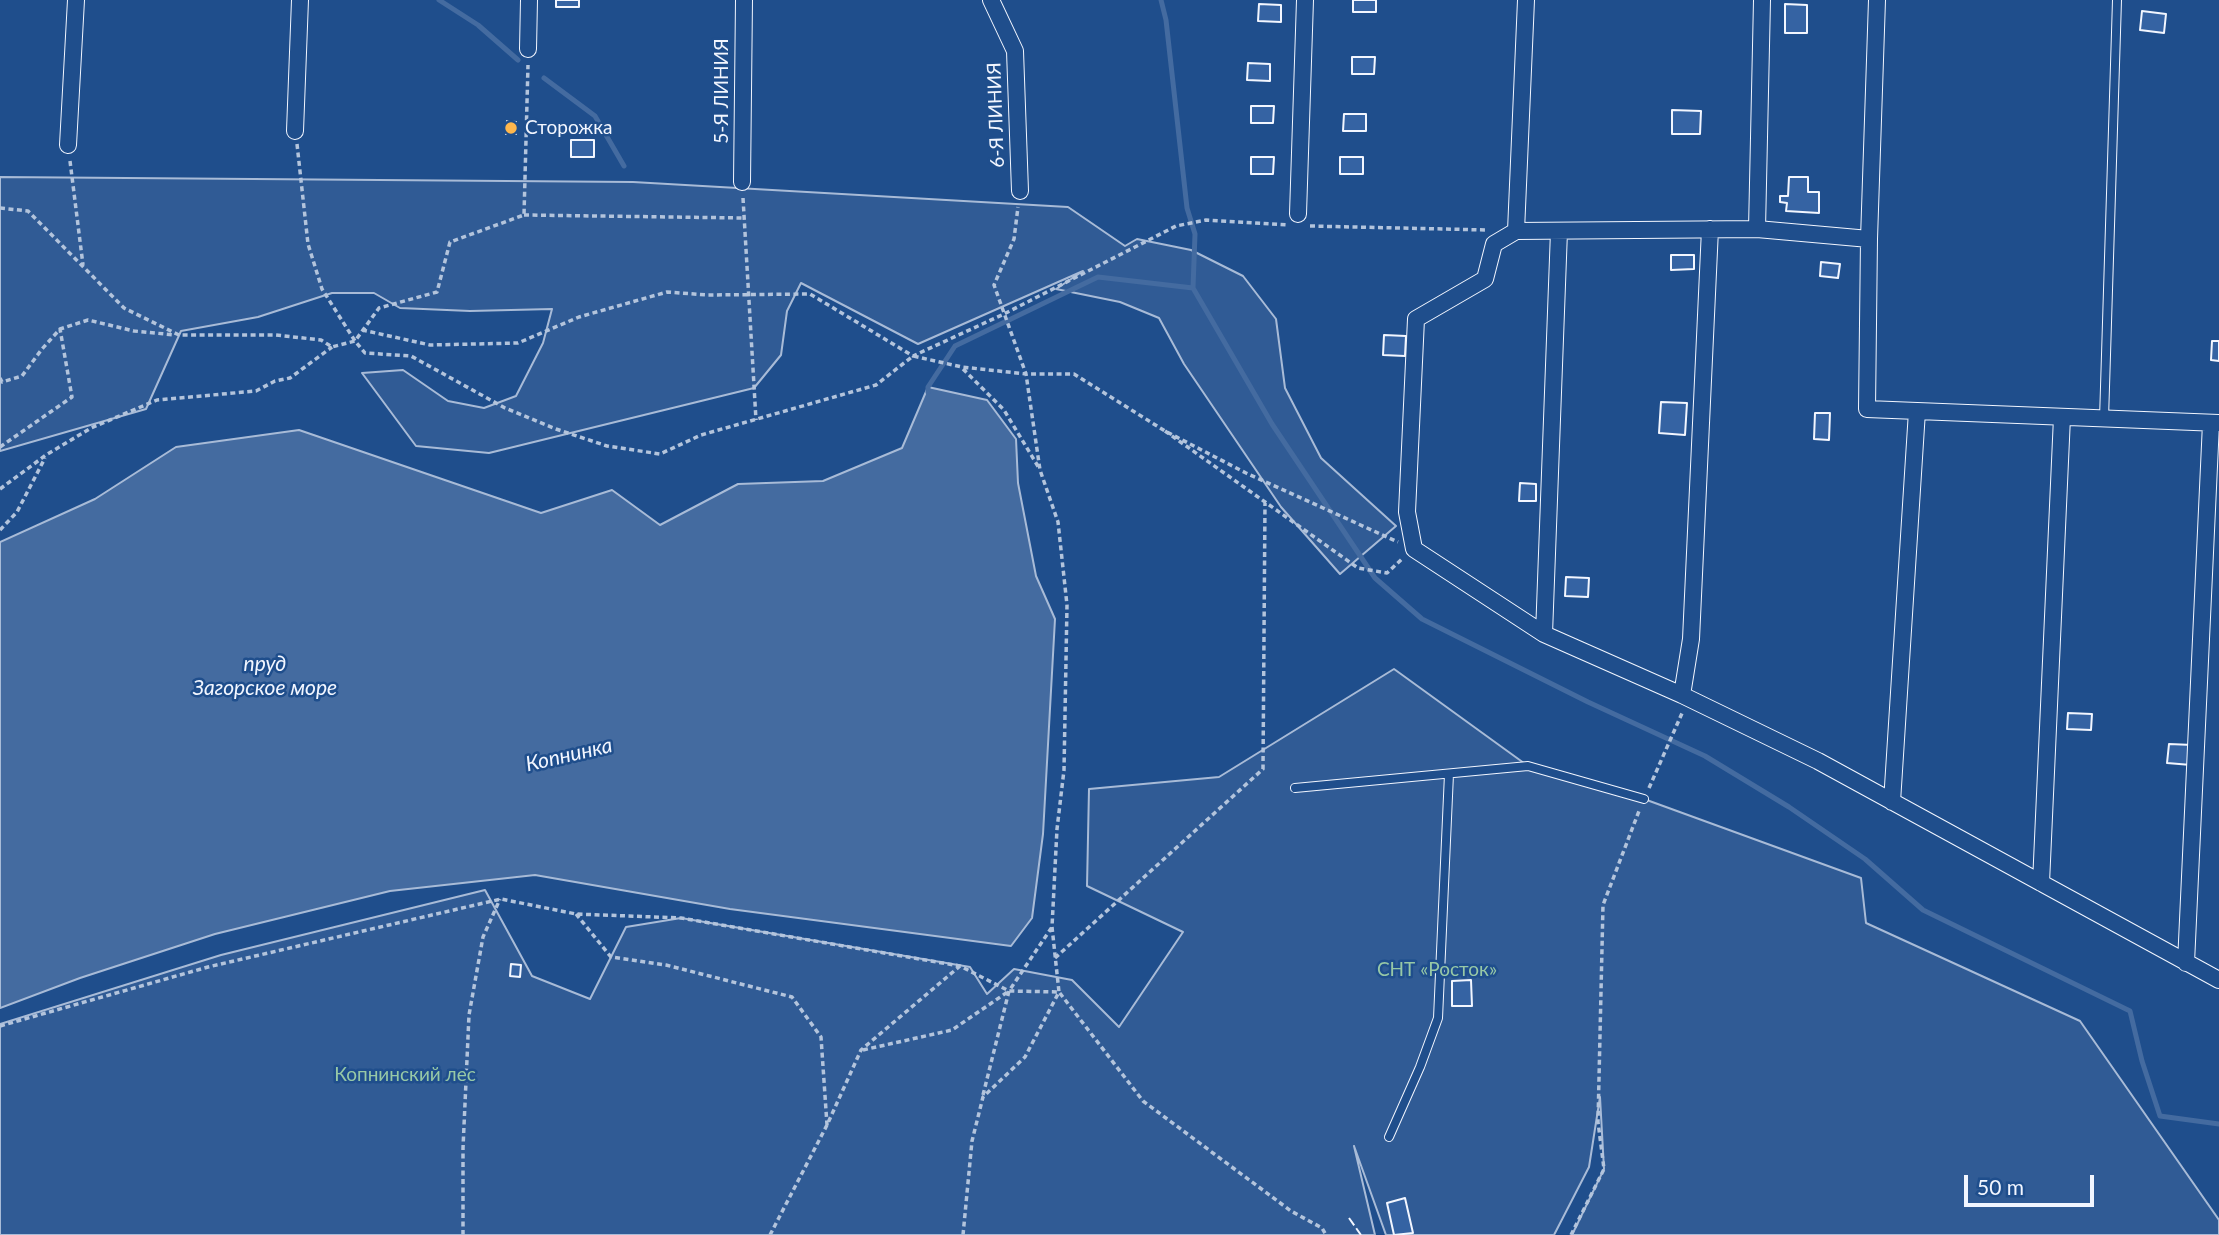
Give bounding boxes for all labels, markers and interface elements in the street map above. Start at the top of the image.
street label: 5-Я ЛИНИЯ [711,38,733,144]
street label: 6-Я ЛИНИЯ [983,62,1009,168]
place label: Сторожка [525,117,613,139]
marker: Сторожка [503,120,519,136]
water label: пруд Загорское море [193,651,337,701]
water label: Копнинка [523,733,615,777]
park label: СНТ «Росток» [1377,959,1497,981]
park label: Копнинский лес [334,1064,476,1086]
scale bar [1967,1162,2096,1206]
text: 50 m [1977,1174,2024,1199]

